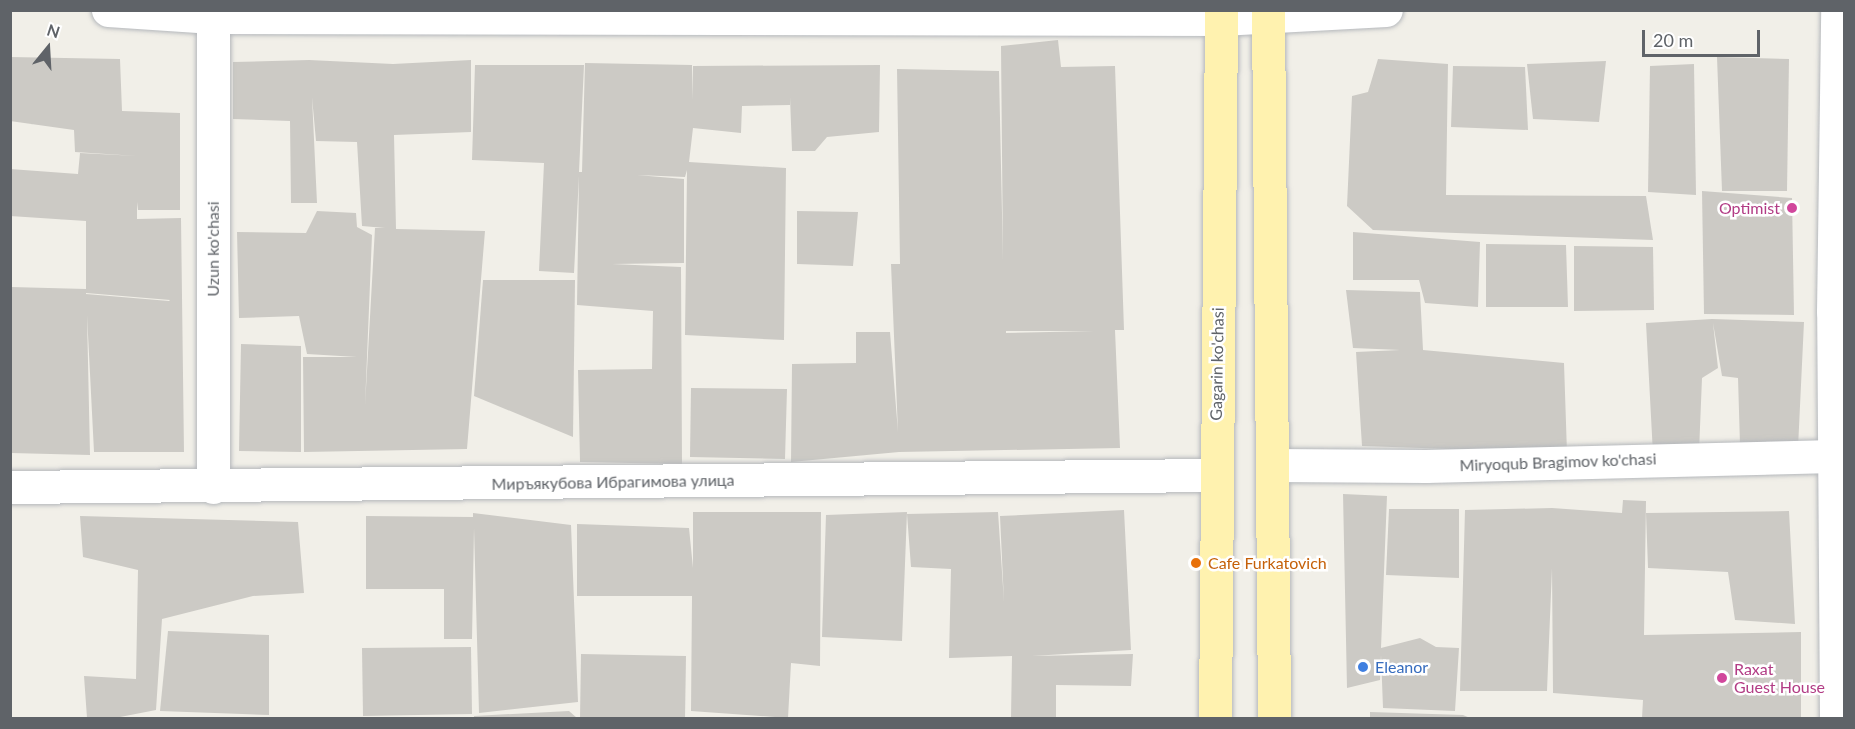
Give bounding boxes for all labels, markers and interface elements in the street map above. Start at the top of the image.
north arrow [18,18,78,78]
scale bar [1645,18,1764,56]
text: N [45,19,63,41]
text: 20 m [1653,29,1693,51]
place label: Optimist [1719,198,1780,218]
street label: Uzun ko'chasi [203,201,223,297]
marker: Optimist [1785,201,1799,215]
street label: Gagarin ko'chasi [1206,307,1228,421]
street label: Miryoqub Bragimov ko'chasi [1459,449,1657,475]
street label: Миръякубова Ибрагимова улица [491,470,735,494]
place label: Cafe Furkatovich [1208,553,1327,573]
marker: Cafe Furkatovich [1189,556,1203,570]
place label: Eleanor [1375,657,1428,677]
place label: Raxat Guest House [1734,659,1825,697]
marker: Eleanor [1356,660,1370,674]
marker: Raxat Guest House [1715,671,1729,685]

